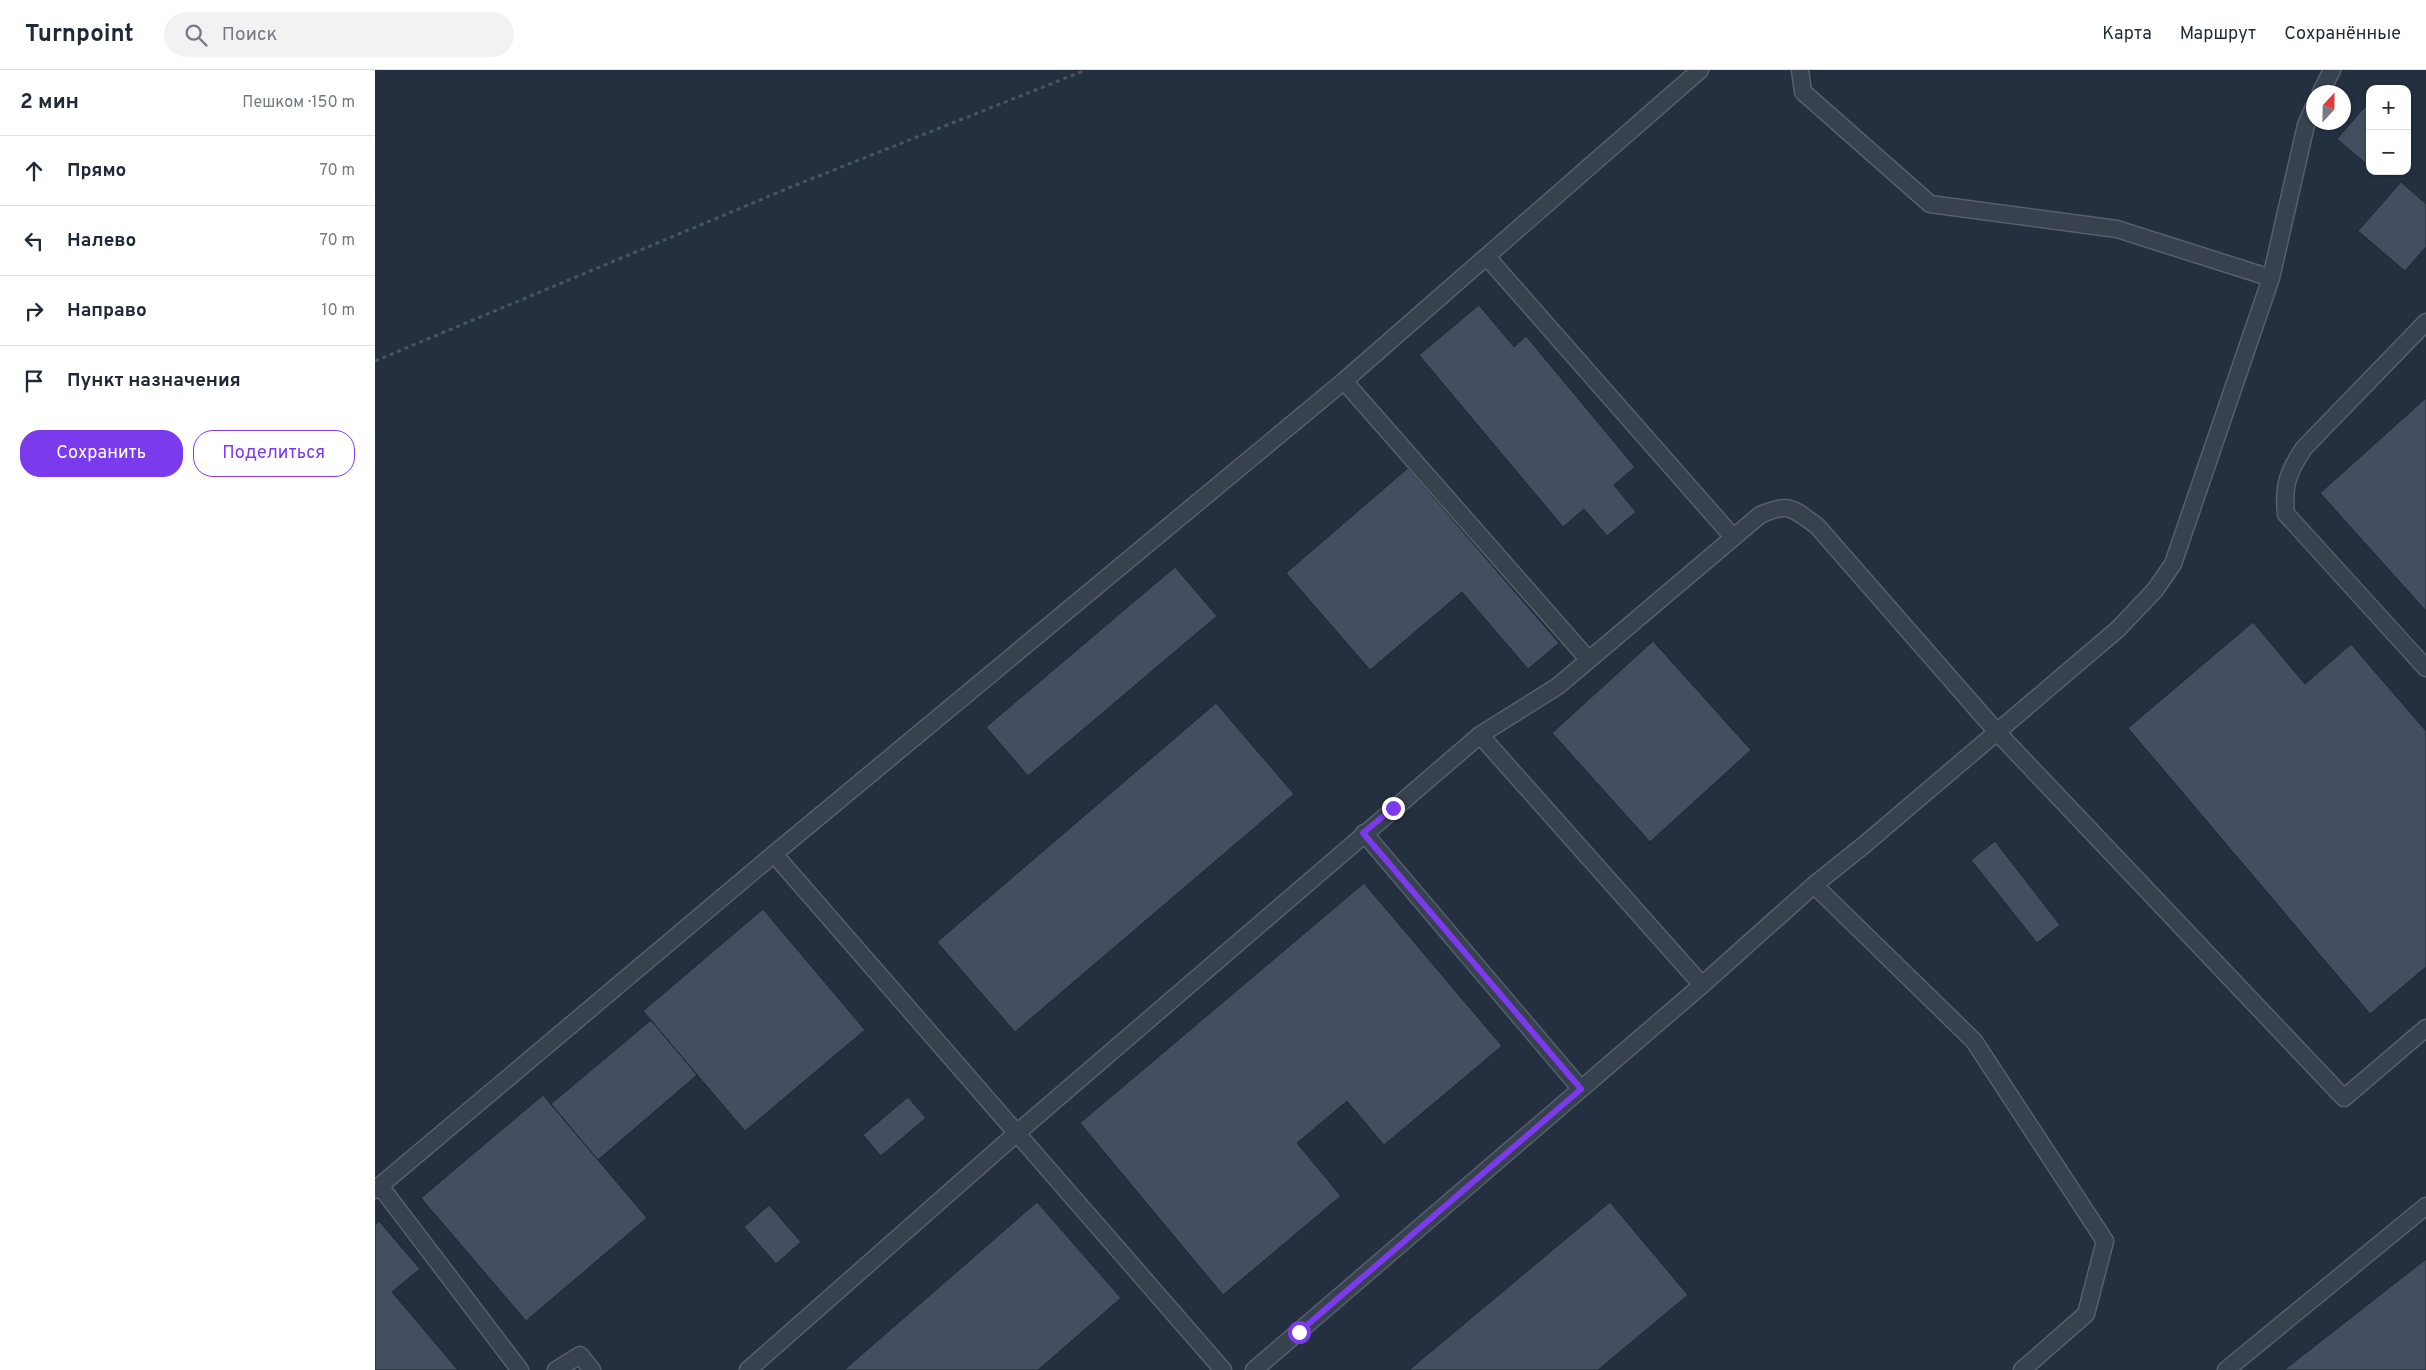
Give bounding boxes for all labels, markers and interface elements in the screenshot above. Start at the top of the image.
search box [164,12,514,57]
text: Turnpoint [25,20,134,50]
icon: search [182,21,210,49]
text: Поиск [222,23,277,47]
text: Карта [2102,23,2152,46]
text: Маршрут [2180,23,2256,46]
text: Сохранённые [2284,23,2401,46]
north arrow [2306,85,2351,130]
map controls [2366,85,2411,175]
button: + [2366,85,2411,130]
text: 2 мин [20,89,79,116]
text: Пешком · 150 m [242,93,355,113]
button: − [2366,130,2411,175]
icon: ahead [20,157,48,185]
text: Прямо [67,159,126,183]
text: 70 m [320,161,355,181]
icon: left [20,227,48,255]
text: Налево [67,229,136,253]
text: 70 m [320,231,355,251]
icon: right [20,297,48,325]
text: Направо [67,299,147,323]
text: 10 m [321,301,355,321]
icon: arrive [20,367,48,395]
text: Пункт назначения [67,369,241,393]
button: Сохранить [20,430,183,477]
button: Поделиться [193,430,355,477]
route end [1382,797,1405,820]
route start [1288,1321,1311,1344]

